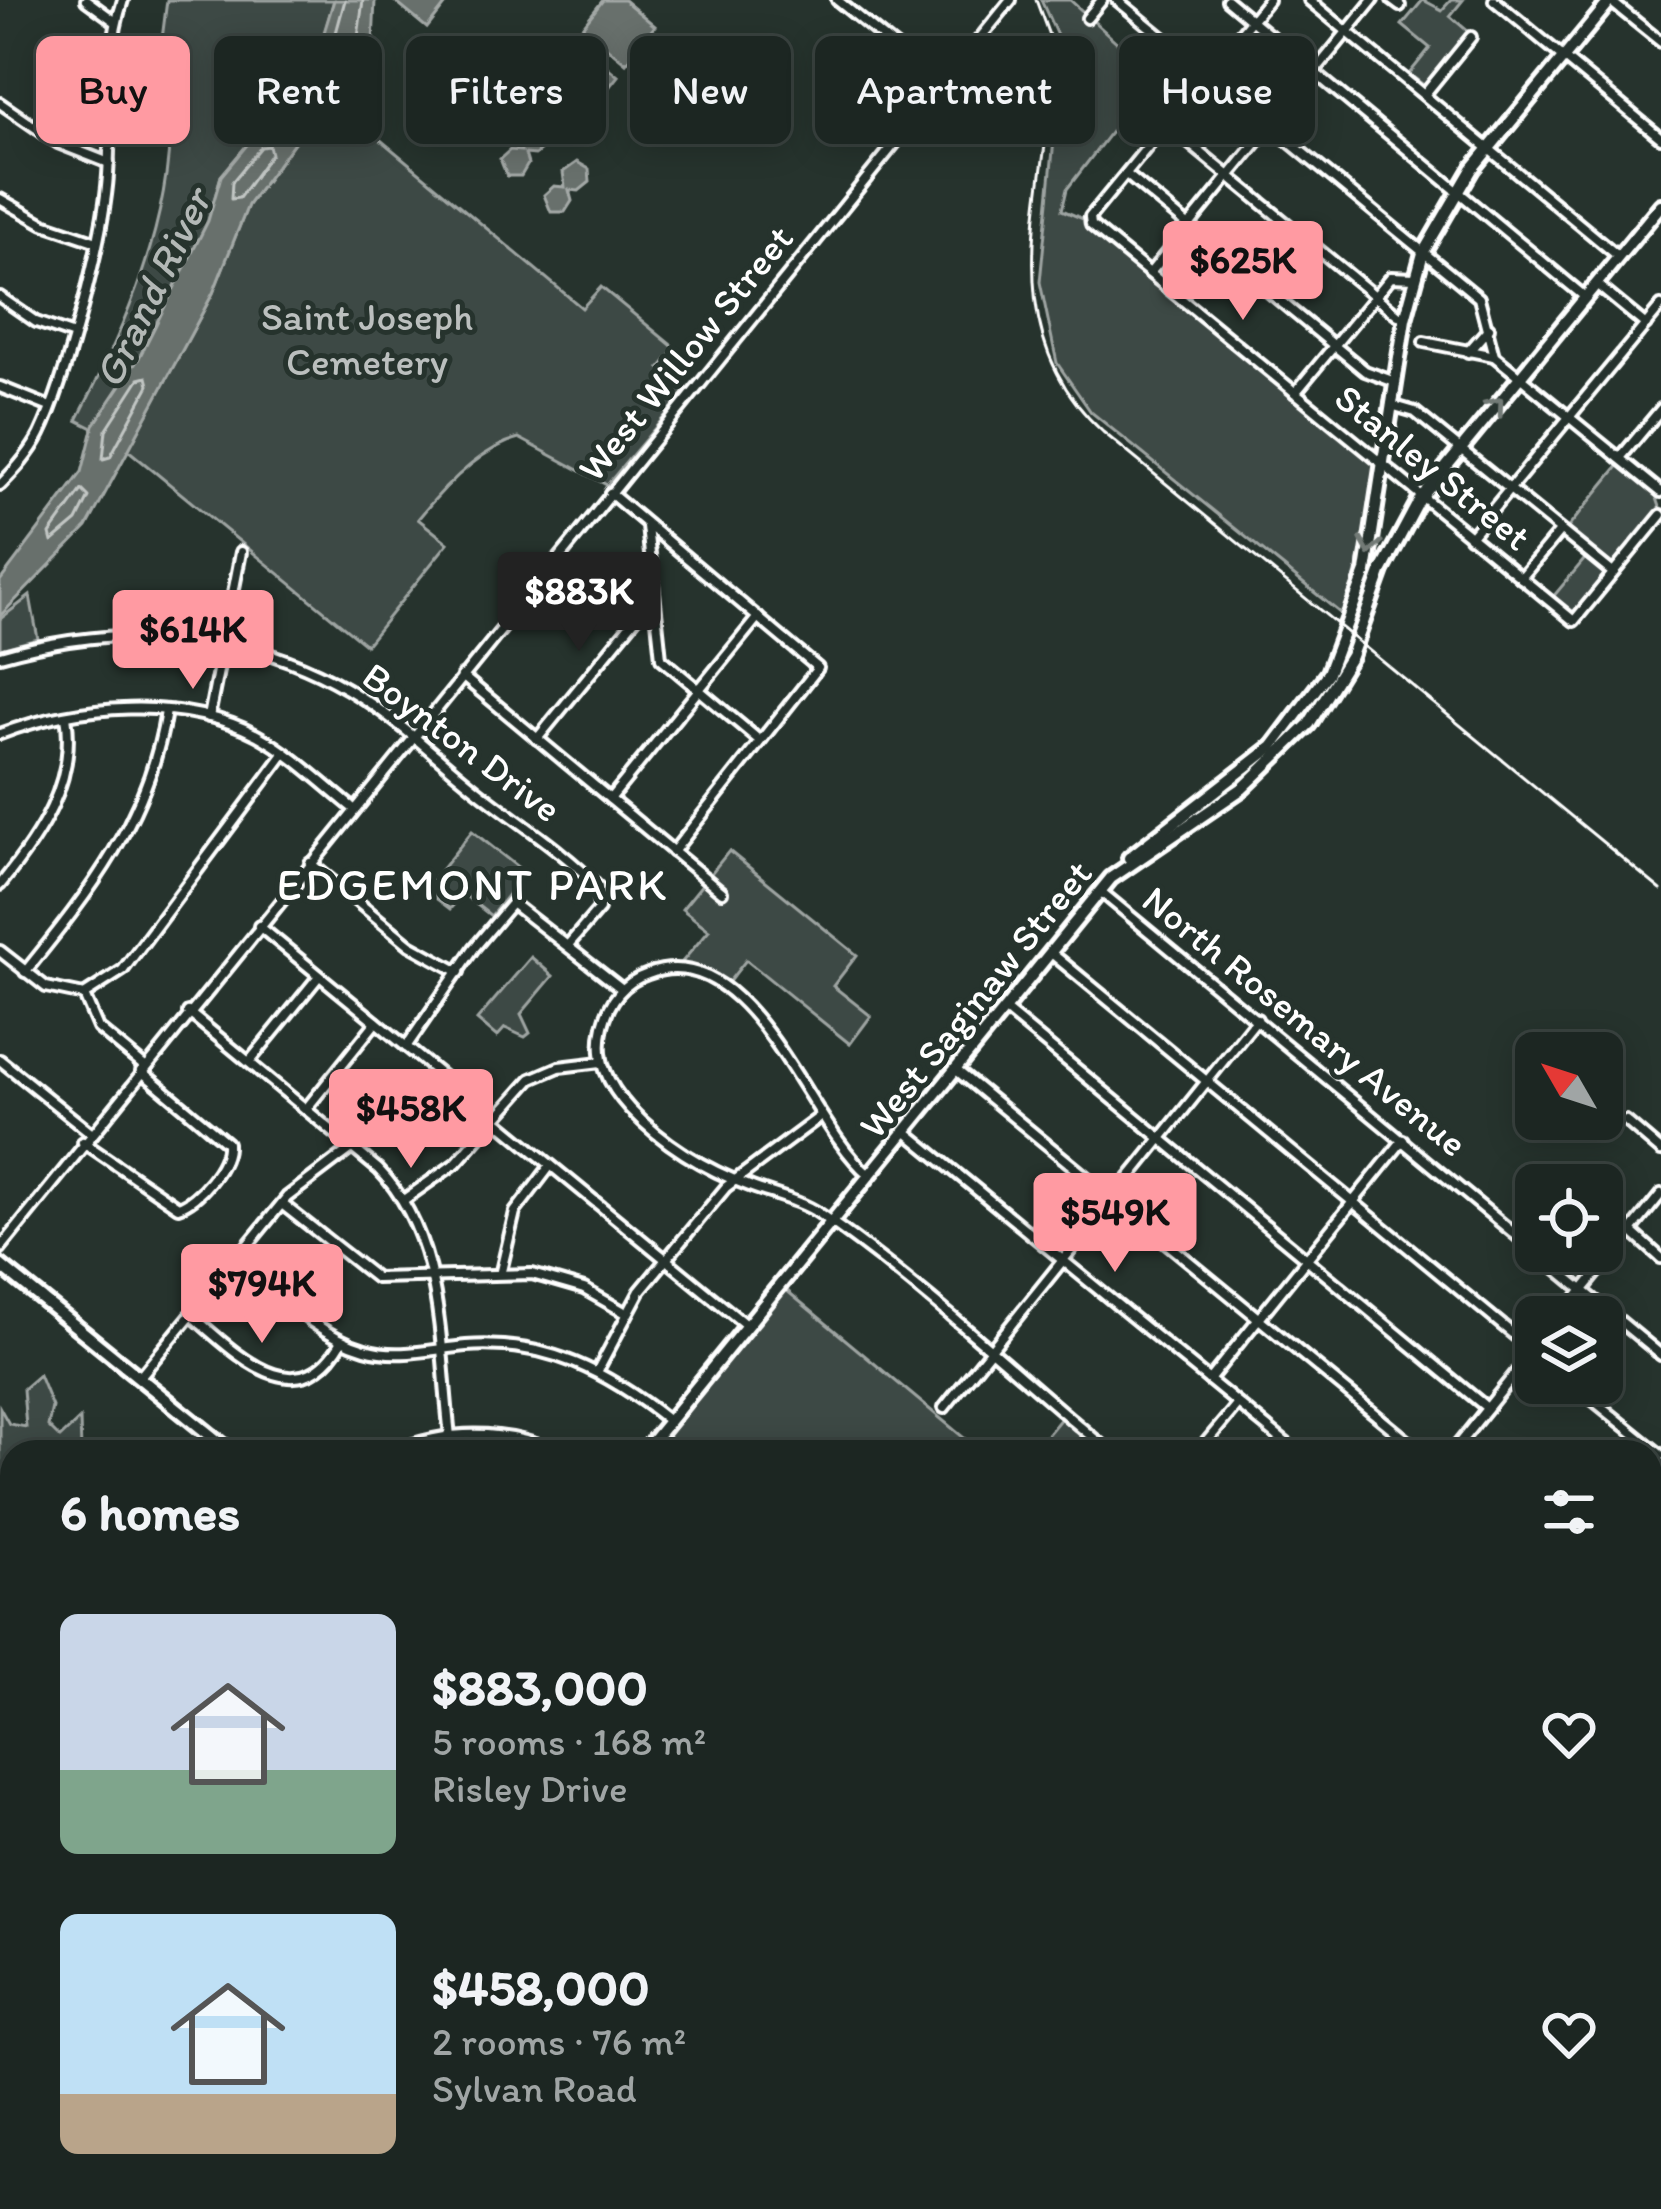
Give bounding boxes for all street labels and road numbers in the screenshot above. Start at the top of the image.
street label: West Willow Street [567,216,803,490]
street label: Stanley Street [1326,374,1540,560]
street label: Boynton Drive [353,652,571,832]
street label: West Saginaw Street [848,851,1102,1147]
street label: North Rosemary Avenue [1133,876,1477,1166]

